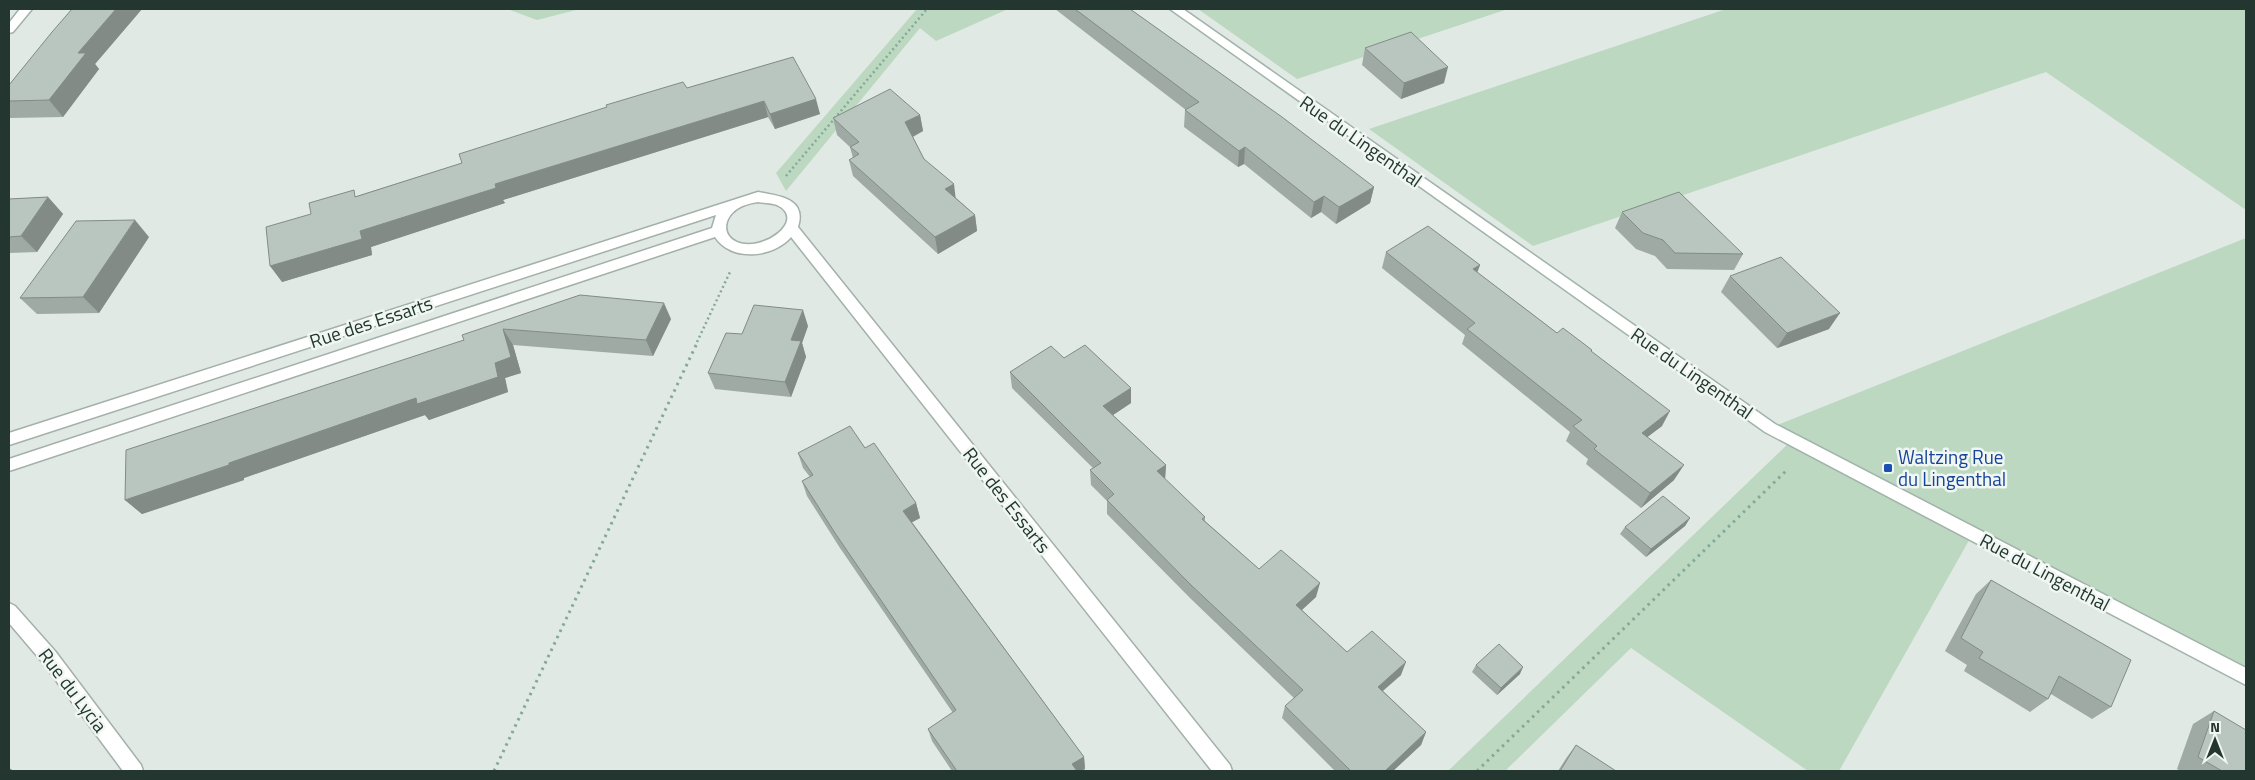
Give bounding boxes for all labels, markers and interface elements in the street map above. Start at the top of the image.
street label: Rue du Lingenthal [1294,88,1428,194]
street label: Rue des Essarts [306,288,436,355]
street label: Rue du Lingenthal [1625,320,1759,426]
street label: Rue des Essarts [957,440,1058,559]
place label: Waltzing Rue du Lingenthal [1898,442,2006,493]
marker: Waltzing Rue du Lingenthal [1882,462,1894,474]
street label: Rue du Lingenthal [1975,525,2115,618]
street label: Rue du Lycia [32,641,115,738]
north arrow [2190,715,2240,765]
text: N [2210,716,2220,737]

